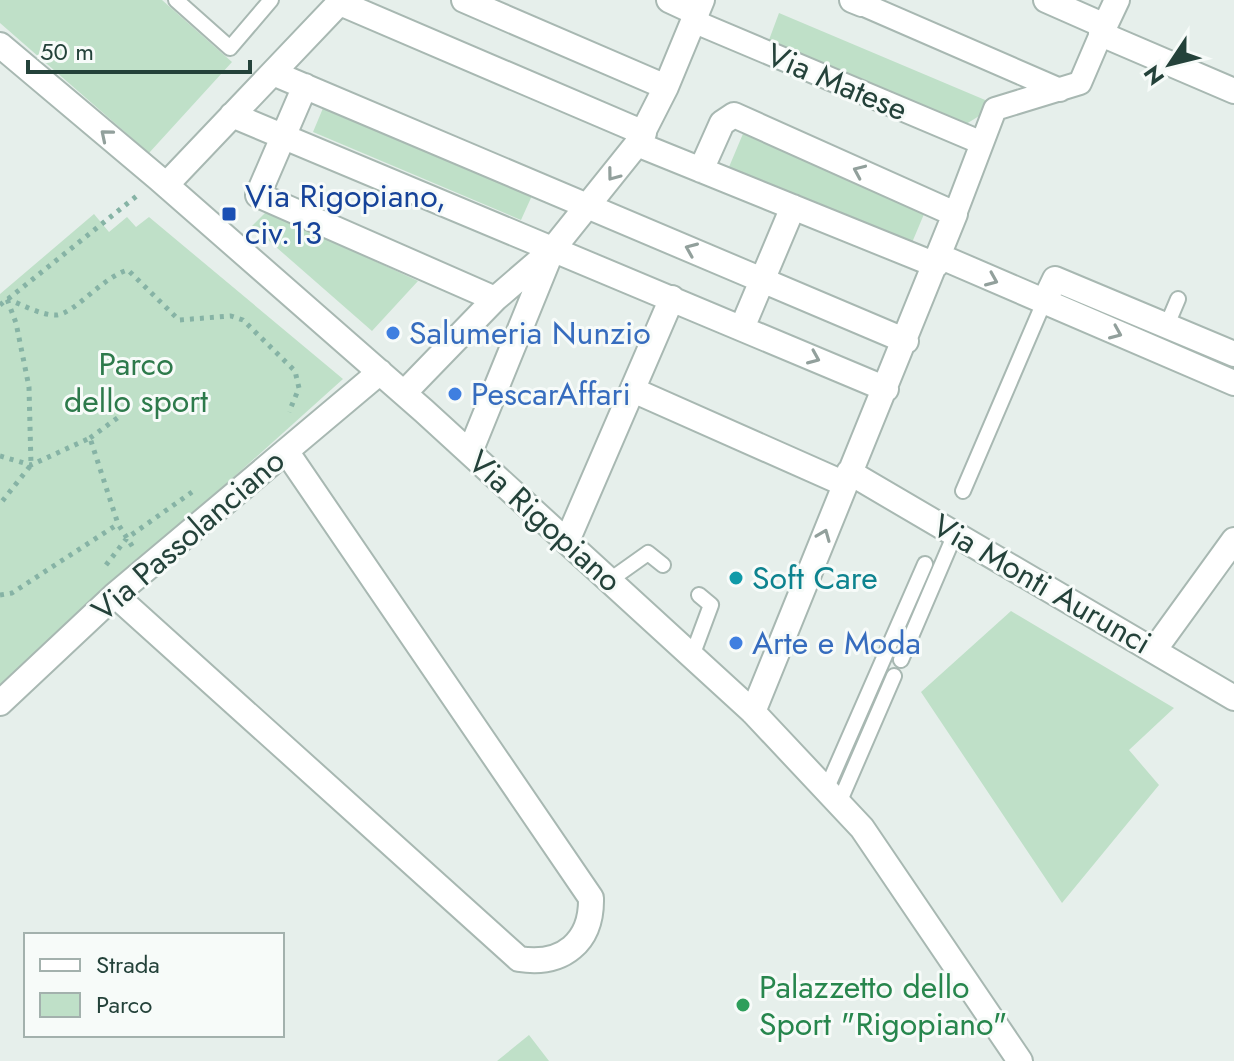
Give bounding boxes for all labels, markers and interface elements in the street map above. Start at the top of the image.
scale bar [28,24,250,74]
north arrow [1130,24,1210,104]
street label: Via Matese [759,32,915,132]
text: 50 m [40,34,94,69]
text: N [1136,59,1172,92]
one-way arrow [101,130,115,145]
one-way arrow [853,165,868,181]
one-way arrow [609,166,623,181]
place label: Via Rigopiano, civ.13 [245,173,446,256]
marker: Via Rigopiano, civ.13 [220,205,238,223]
one-way arrow [684,243,699,259]
one-way arrow [984,270,998,286]
place label: Salumeria Nunzio [409,310,651,356]
one-way arrow [1108,323,1122,339]
marker: Salumeria Nunzio [384,324,402,342]
park label: Parco dello sport [64,341,208,424]
one-way arrow [806,349,820,365]
place label: PescarAffari [471,371,631,417]
marker: PescarAffari [446,385,464,403]
street label: Via Passolanciano [81,438,295,632]
street label: Via Rigopiano [458,439,632,603]
street label: Via Monti Aurunci [924,503,1160,665]
one-way arrow [814,529,830,543]
place label: Soft Care [752,555,878,601]
marker: Soft Care [727,569,745,587]
place label: Arte e Moda [752,620,921,666]
marker: Arte e Moda [727,634,745,652]
legend [24,933,284,1037]
text: Strada [96,947,160,982]
place label: Palazzetto dello Sport "Rigopiano" [759,964,1007,1047]
text: Parco [96,987,152,1022]
marker: Palazzetto dello Sport "Rigopiano" [734,996,752,1014]

